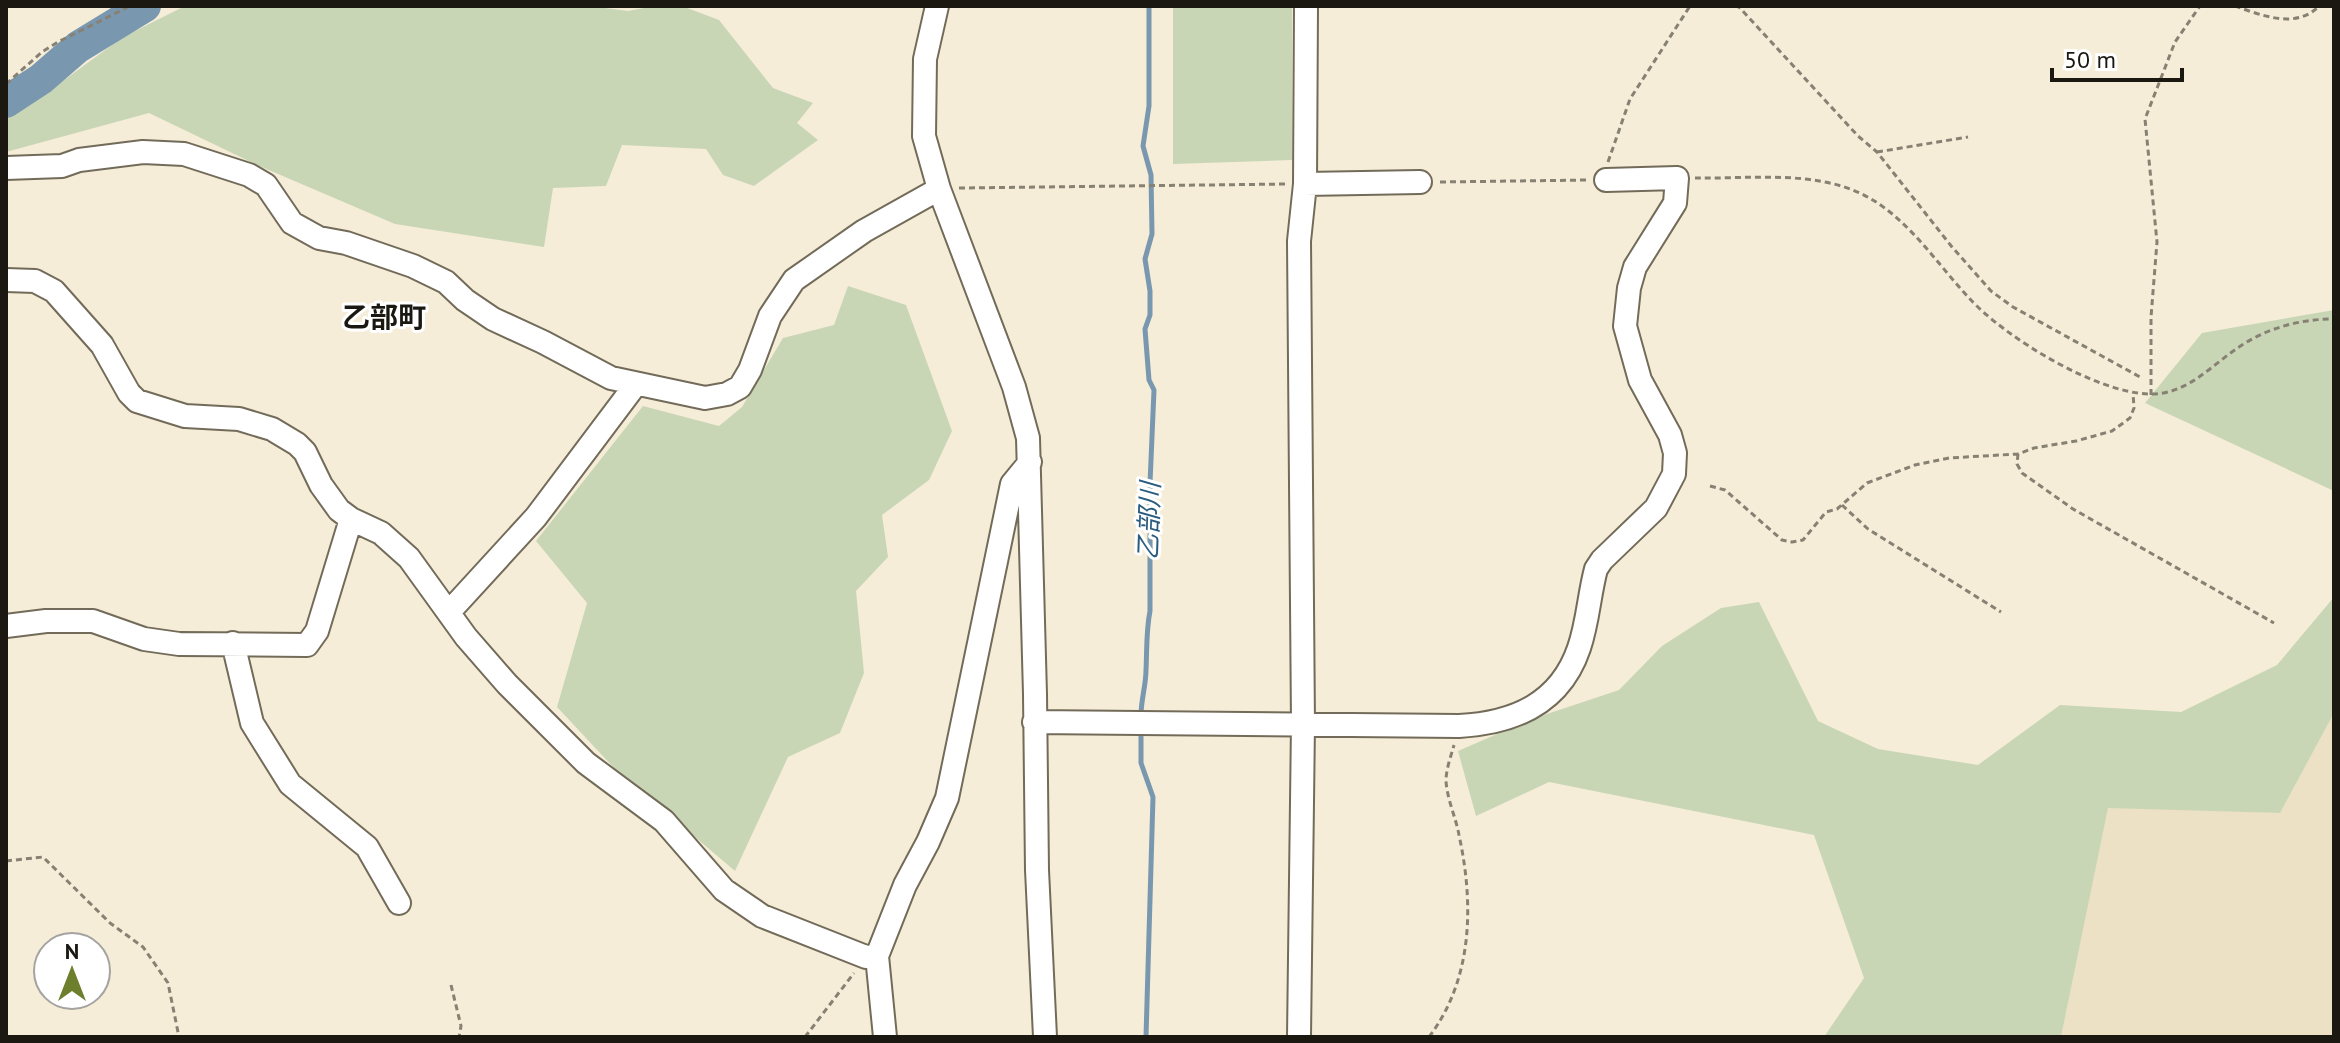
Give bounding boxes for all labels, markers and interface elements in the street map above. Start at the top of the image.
scale bar [2052,32,2182,82]
text: 50 m [2064,44,2116,75]
district label: 乙部町 [342,298,426,335]
water label: 乙部川 [1131,478,1166,561]
north arrow [32,931,112,1011]
text: N [65,937,79,965]

